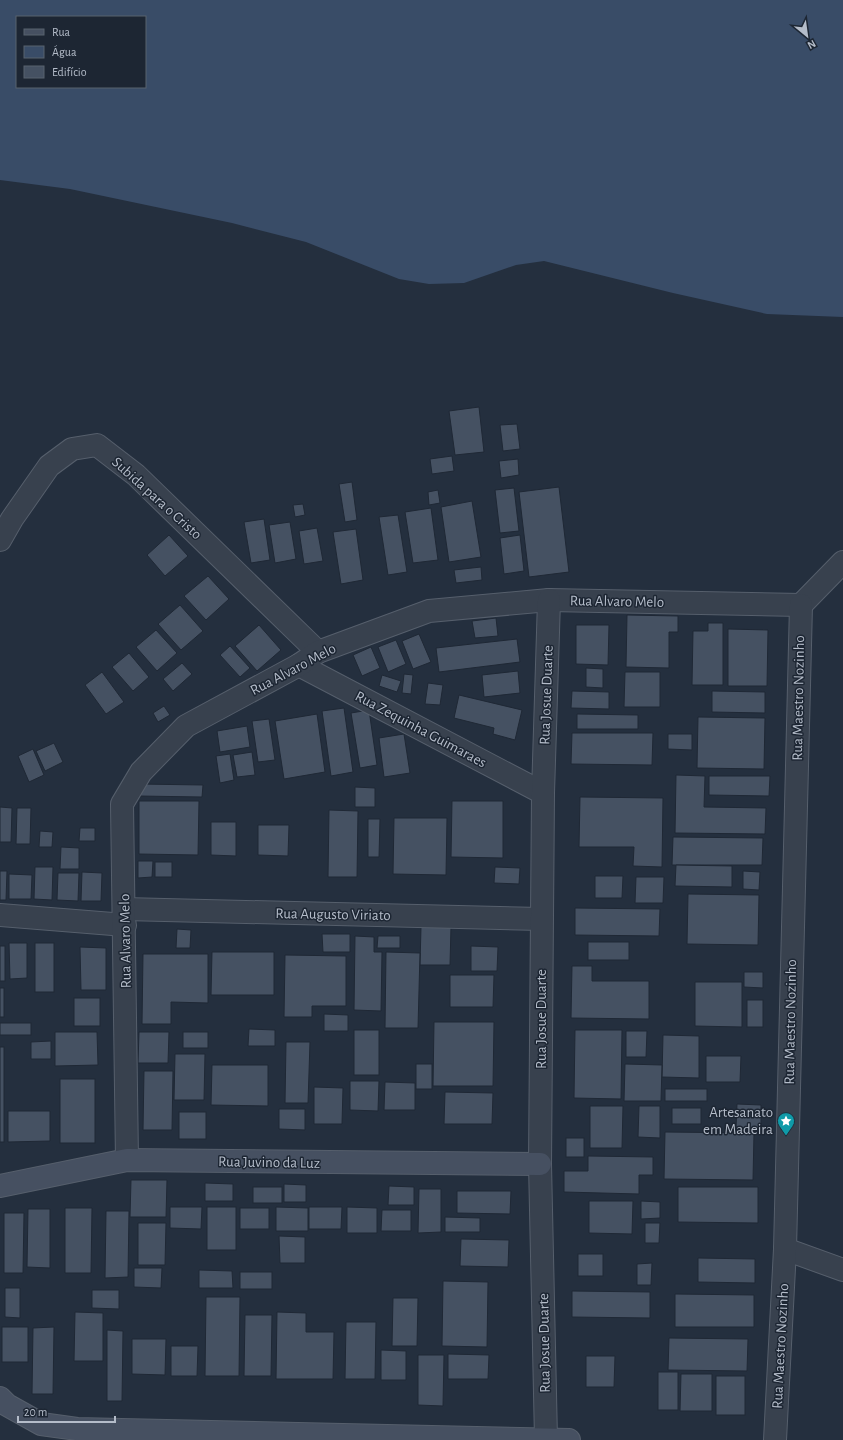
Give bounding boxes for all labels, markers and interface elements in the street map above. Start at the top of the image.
legend [16,16,146,88]
north arrow [787,16,827,56]
text: Rua [52,26,71,38]
text: N [806,38,818,51]
text: Água [52,45,77,58]
text: Edifício [52,66,87,78]
street label: Subida para o Cristo [109,454,204,542]
street label: Rua Alvaro Melo [570,593,664,610]
street label: Rua Maestro Nozinho [790,635,807,761]
street label: Rua Alvaro Melo [248,641,338,698]
street label: Rua Josue Duarte [537,645,556,745]
street label: Rua Zequinha Guimaraes [353,688,489,770]
street label: Rua Alvaro Melo [117,894,134,988]
street label: Rua Augusto Viriato [275,906,391,923]
street label: Rua Maestro Nozinho [782,959,799,1085]
street label: Rua Josue Duarte [534,969,549,1069]
place label: Artesanato em Madeira [703,1105,773,1137]
place icon: Artesanato em Madeira [776,1111,796,1136]
street label: Rua Juvino da Luz [218,1154,320,1171]
street label: Rua Maestro Nozinho [770,1283,791,1409]
street label: Rua Josue Duarte [536,1293,553,1393]
scale bar [18,1398,115,1424]
text: 20 m [24,1406,47,1418]

